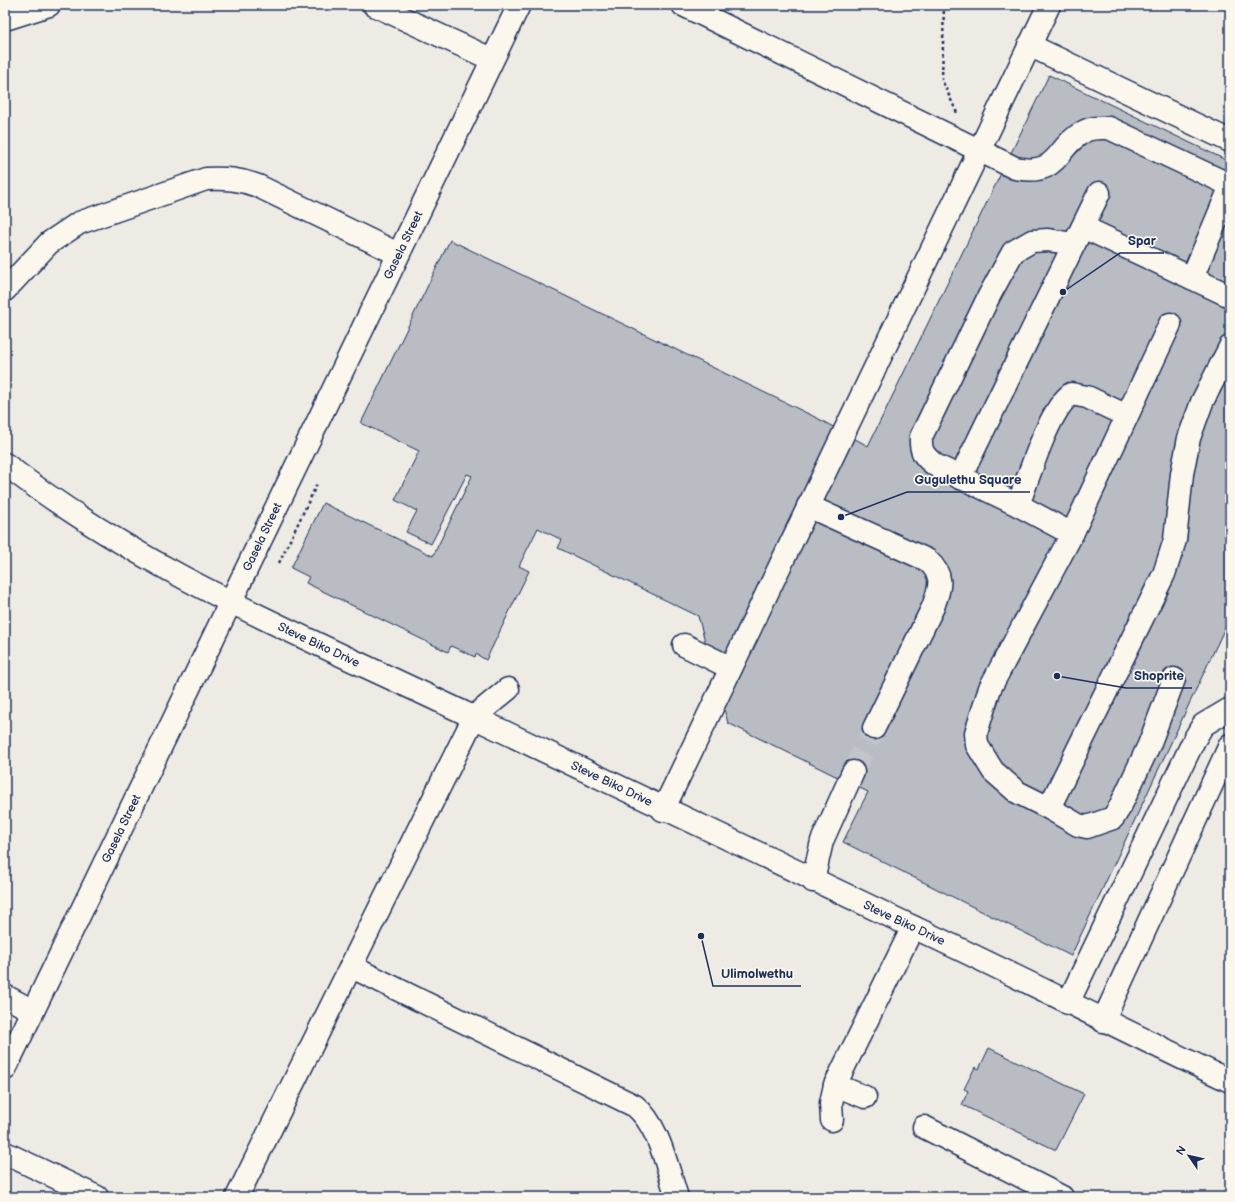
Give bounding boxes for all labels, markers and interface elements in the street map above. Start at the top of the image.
street label: Gasela Street [380,208,426,282]
callout: Spar [1120,228,1164,253]
text: Spar [1128,233,1157,249]
callout: Gugulethu Square [907,467,1030,492]
text: Gugulethu Square [915,472,1022,488]
street label: Gasela Street [239,500,285,574]
street label: Steve Biko Drive [276,619,362,670]
callout: Shoprite [1126,663,1192,688]
text: Shoprite [1134,668,1184,684]
street label: Steve Biko Drive [569,758,655,810]
street label: Gasela Street [98,792,144,865]
street label: Steve Biko Drive [861,897,948,949]
callout: Ulimolwethu [713,961,801,986]
text: Ulimolwethu [721,966,793,982]
north arrow [1169,1136,1209,1176]
text: N [1173,1144,1189,1158]

